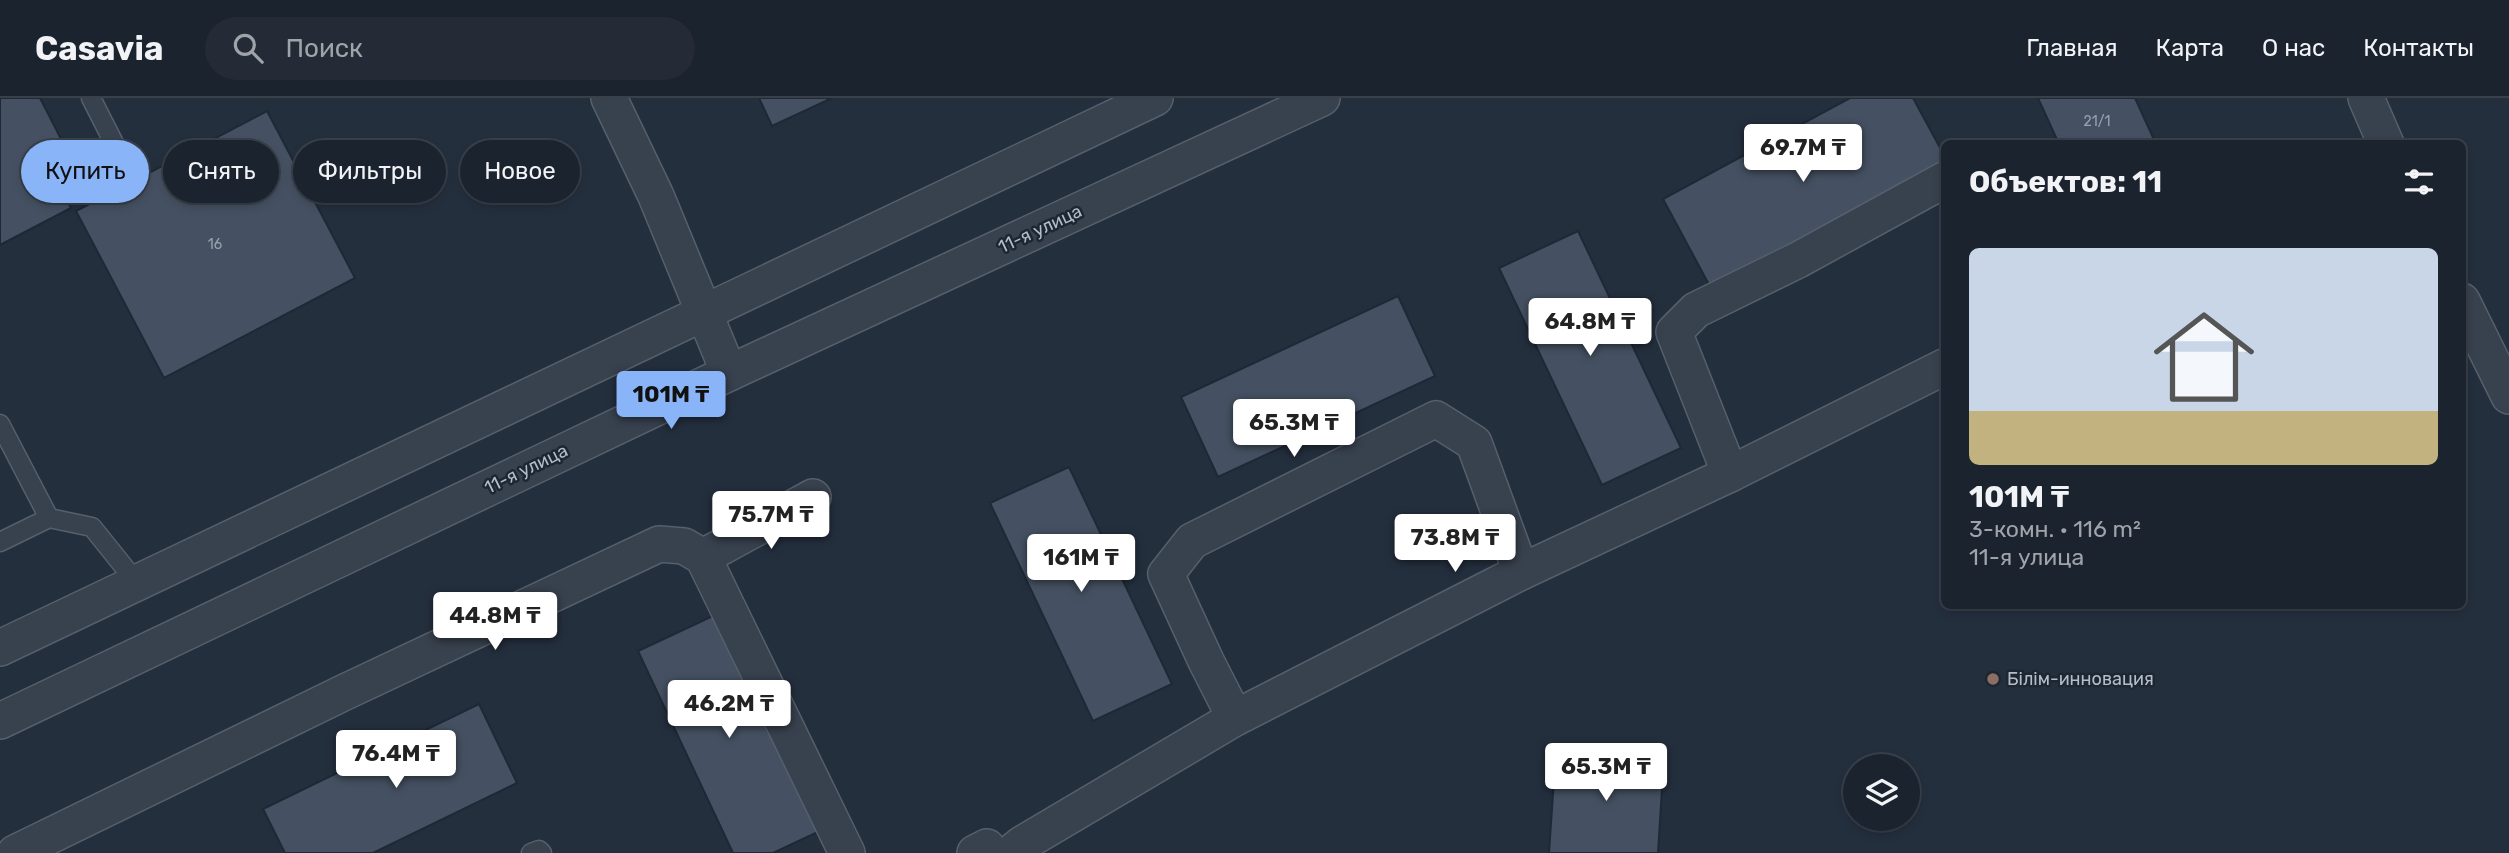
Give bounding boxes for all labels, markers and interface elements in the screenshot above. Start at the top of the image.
search box [205,17,695,80]
text: Casavia [35,29,163,68]
icon: search [229,29,267,67]
text: Поиск [285,33,363,64]
text: Главная [2026,34,2118,62]
text: Карта [2156,34,2224,62]
text: О нас [2262,34,2325,62]
text: Контакты [2363,34,2474,62]
house number: 21/1 [2084,113,2110,130]
pin: 69.7M ₸ [1738,125,1868,184]
text: 69.7M ₸ [1760,133,1846,161]
chip: Купить [21,140,149,203]
chip: Снять [163,140,279,203]
chip: Фильтры [293,140,446,203]
chip: Новое [460,140,580,203]
icon: filters [2400,163,2438,201]
text: Объектов: 11 [1969,164,2162,200]
street label: 11-я улица [995,200,1085,258]
house number: 16 [208,236,222,253]
icon: home [2141,294,2267,420]
pin: 64.8M ₸ [1525,299,1655,358]
text: 64.8M ₸ [1545,307,1635,335]
pin: 101M ₸ [614,372,728,431]
text: 101M ₸ [633,380,709,408]
pin: 65.3M ₸ [1229,400,1359,459]
text: 65.3M ₸ [1249,408,1339,436]
street label: 11-я улица [481,439,571,499]
text: 101M ₸ [1969,479,2069,515]
pin: 75.7M ₸ [706,491,836,551]
text: 75.7M ₸ [728,500,814,528]
pin: 73.8M ₸ [1390,514,1520,574]
text: 3-комн. · 116 m² [1969,515,2141,543]
text: 73.8M ₸ [1411,523,1499,551]
pin: 161M ₸ [1024,534,1138,594]
text: 161M ₸ [1043,543,1119,571]
text: 11-я улица [1969,543,2084,571]
pin: 44.8M ₸ [430,592,560,652]
text: 44.8M ₸ [449,601,541,629]
place label: Білім-инновация [2007,668,2154,690]
marker: Білім-инновация [1985,671,2001,687]
pin: 46.2M ₸ [664,680,794,740]
text: 46.2M ₸ [684,689,774,717]
pin: 76.4M ₸ [331,730,461,790]
text: 76.4M ₸ [352,739,440,767]
pin: 65.3M ₸ [1541,744,1671,803]
text: 65.3M ₸ [1561,752,1651,780]
map controls [1843,754,1920,831]
button: layers [1843,754,1920,831]

